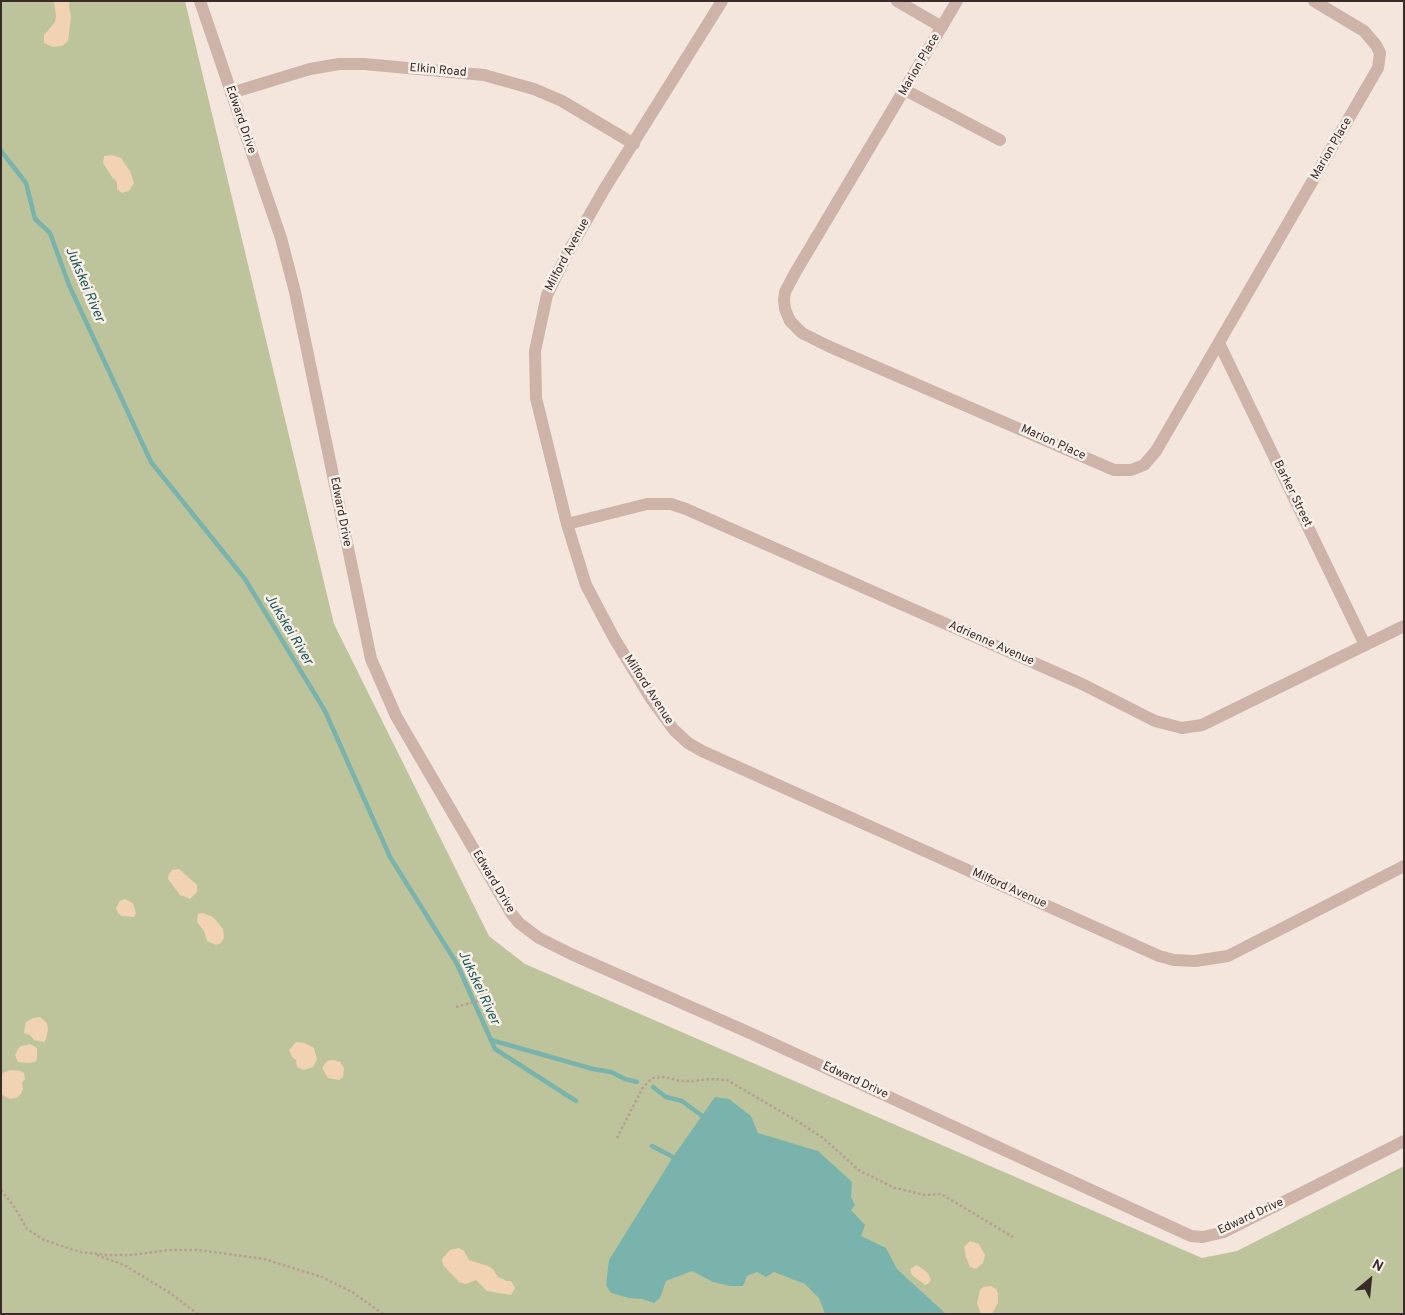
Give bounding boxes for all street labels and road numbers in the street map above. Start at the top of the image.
street label: Marion Place [896,31,944,99]
street label: Elkin Road [409,61,467,81]
street label: Edward Drive [222,84,258,156]
street label: Marion Place [1308,115,1356,183]
street label: Milford Avenue [543,216,593,294]
street label: Marion Place [1018,422,1088,464]
street label: Barker Street [1270,458,1314,530]
street label: Edward Drive [326,476,354,548]
street label: Adrienne Avenue [946,619,1036,669]
street label: Milford Avenue [620,652,676,728]
street label: Edward Drive [469,848,517,916]
street label: Milford Avenue [969,866,1049,912]
street label: Edward Drive [820,1060,890,1102]
street label: Edward Drive [1216,1196,1286,1238]

